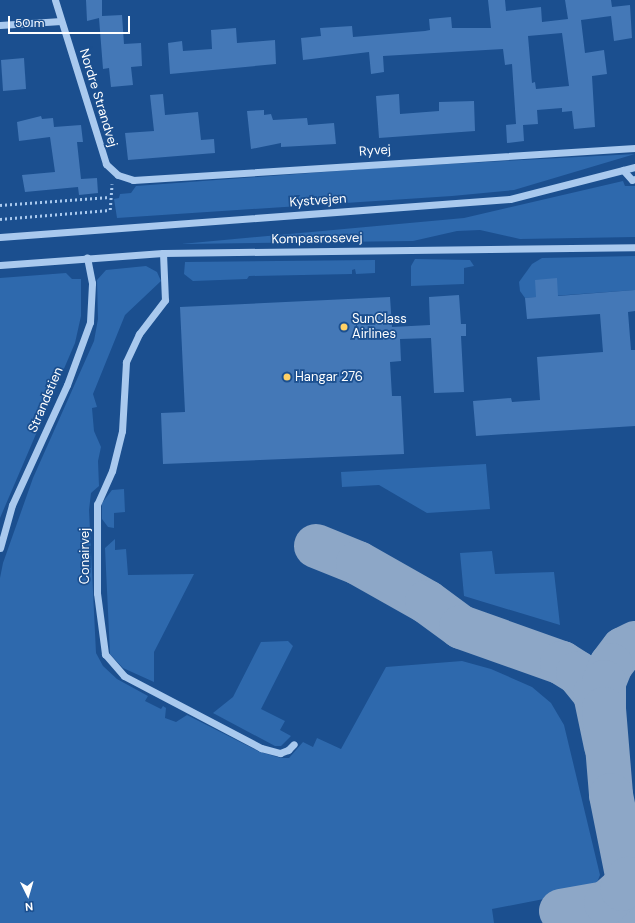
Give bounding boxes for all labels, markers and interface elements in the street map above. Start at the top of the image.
scale bar [10,8,132,34]
text: 50 m [15,15,44,31]
street label: Nordre Strandvej [76,47,120,149]
street label: Ryvej [358,142,392,160]
street label: Kystvejen [289,191,347,211]
street label: Kompasrosevej [271,230,363,248]
place label: SunClass Airlines [352,312,407,343]
marker: SunClass Airlines [339,322,349,332]
street label: Strandstien [25,365,67,435]
place label: Hangar 276 [295,369,363,385]
marker: Hangar 276 [282,372,292,382]
street label: Conairvej [77,528,93,584]
north arrow [8,875,48,915]
text: N [24,900,34,914]

